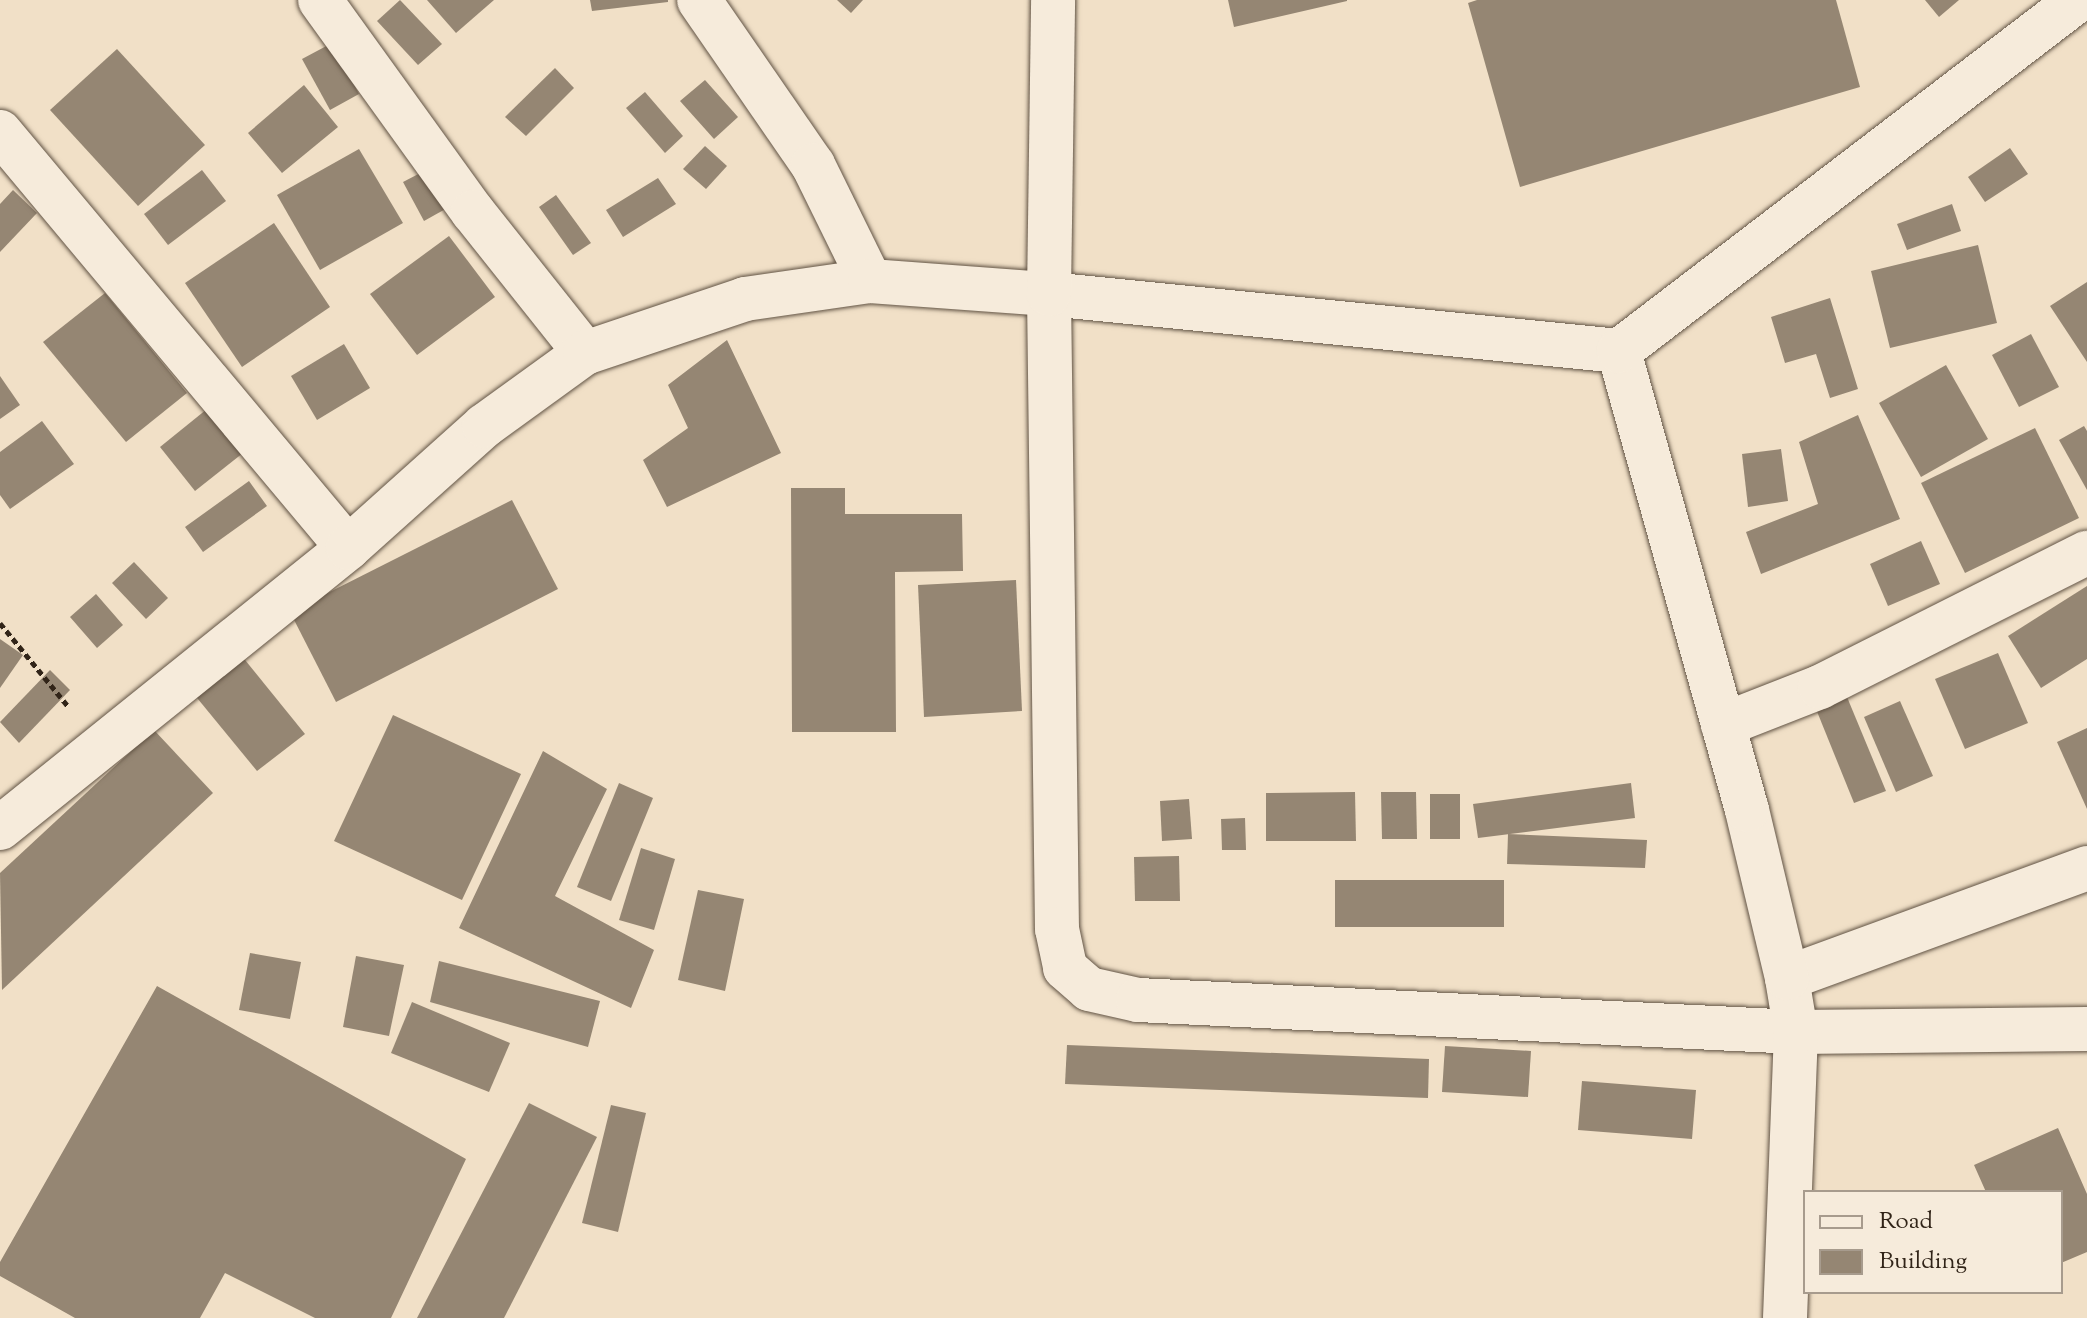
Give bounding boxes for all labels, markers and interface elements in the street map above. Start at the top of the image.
legend [1803,1190,2063,1294]
text: Road [1879,1205,1933,1239]
text: Building [1879,1245,1967,1279]

